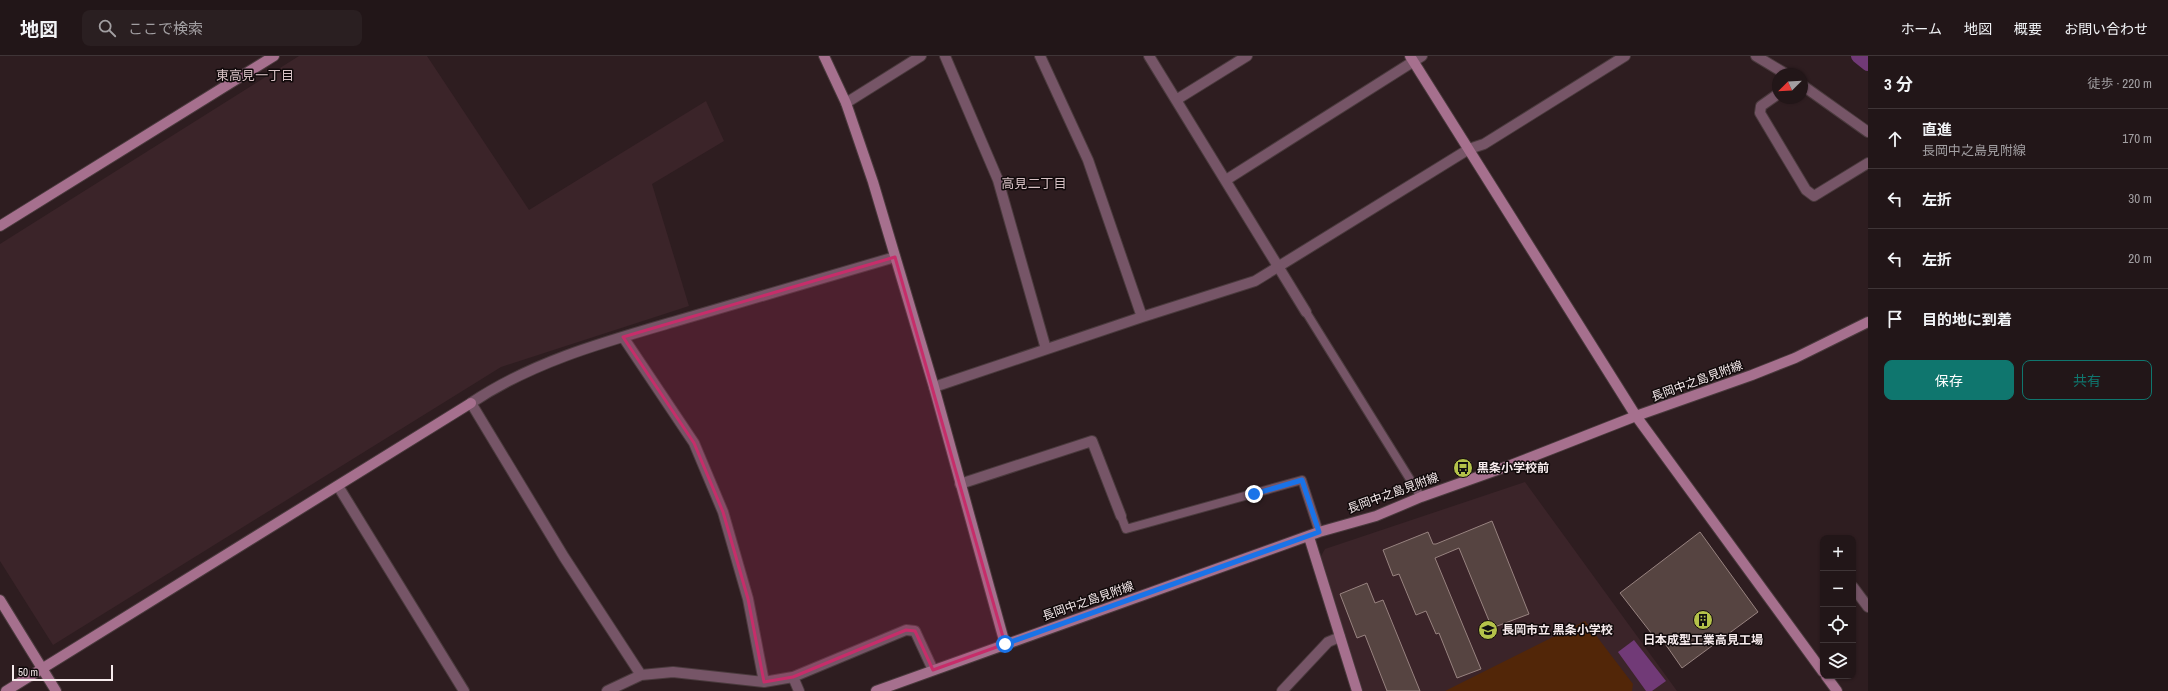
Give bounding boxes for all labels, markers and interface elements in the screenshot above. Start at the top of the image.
search box [82,10,362,46]
text: 地図 [20,16,58,42]
icon: search [96,17,118,39]
text: ここで検索 [128,18,203,39]
text: ホーム [1900,20,1942,38]
text: 地図 [1964,20,1992,38]
text: 概要 [2014,20,2042,38]
text: お問い合わせ [2064,20,2148,38]
district label: 東高見一丁目 [216,67,294,84]
north arrow [1772,68,1808,104]
text: 3 分 [1884,72,1913,95]
text: 徒歩 · 220 m [2087,75,2152,92]
text: 直進 [1922,119,1952,140]
icon: ahead [1884,128,1906,150]
text: 170 m [2122,130,2152,147]
text: 長岡中之島見附線 [1922,142,2026,159]
district label: 高見二丁目 [1001,175,1067,192]
icon: left [1884,188,1906,210]
text: 左折 [1922,189,1952,210]
text: 30 m [2128,190,2152,207]
icon: left [1884,248,1906,270]
text: 左折 [1922,249,1952,270]
text: 20 m [2128,250,2152,267]
icon: arrive [1884,308,1906,330]
text: 目的地に到着 [1922,309,2012,330]
street label: 長岡中之島見附線 [1649,357,1745,405]
button: 保存 [1884,360,2014,400]
button: 共有 [2022,360,2152,400]
bus stop icon: 黒条小学校前 [1452,457,1474,479]
place label: 黒条小学校前 [1477,460,1549,476]
street label: 長岡中之島見附線 [1345,469,1441,517]
route end [1245,485,1263,503]
map controls [1820,535,1856,679]
button: + [1820,535,1856,571]
button: − [1820,571,1856,607]
street label: 長岡中之島見附線 [1040,578,1136,624]
button: locate [1820,607,1856,643]
building icon: 日本成型工業高見工場 [1692,609,1714,631]
school or university icon: 長岡市立 黒条小学校 [1477,619,1499,641]
place label: 長岡市立 黒条小学校 [1502,622,1613,638]
place label: 日本成型工業高見工場 [1643,632,1763,648]
route start [996,635,1014,653]
button: layers [1820,643,1856,679]
scale bar [12,663,113,682]
text: 50 m [18,665,38,679]

